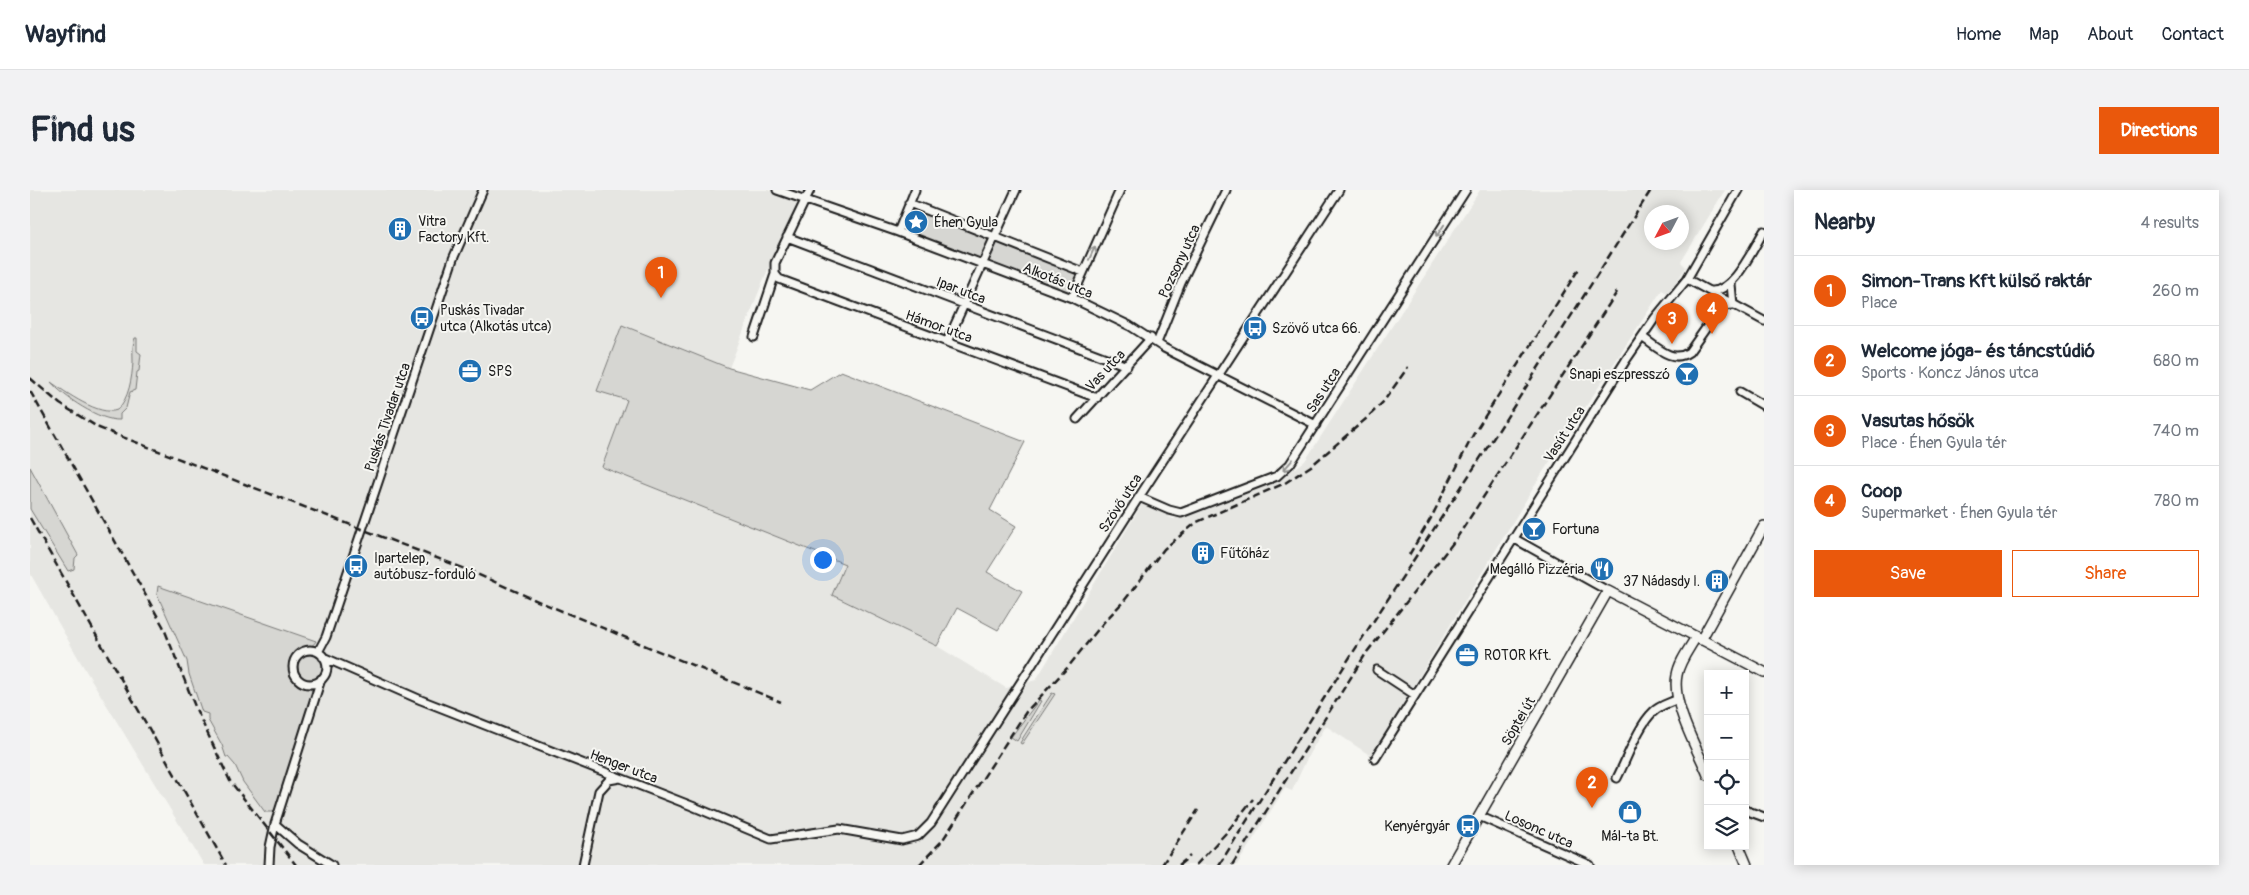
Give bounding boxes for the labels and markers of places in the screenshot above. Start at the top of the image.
place icon: Éhen Gyula [903,209,929,235]
place label: Vitra Factory Kft. [418,213,489,246]
place label: Éhen Gyula [934,213,998,231]
building icon: Vitra Factory Kft. [387,216,413,242]
pin: 1 [645,257,677,298]
pin: 4 [1696,293,1728,334]
place label: Puskás Tivadar utca (Alkotás utca) [440,302,552,335]
pin: 3 [1656,303,1688,344]
bus stop icon: Puskás Tivadar utca (Alkotás utca) [409,305,435,331]
bus stop icon: Szövő utca 66. [1242,315,1268,341]
place label: Szövő utca 66. [1272,320,1361,337]
office icon: SPS [457,358,483,384]
bar icon: Snapi eszpresszó [1674,361,1700,387]
place label: SPS [488,363,512,380]
place label: Snapi eszpresszó [1569,366,1670,383]
bar icon: Fortuna [1521,516,1547,542]
place label: Fortuna [1552,521,1599,538]
building icon: Fűtőház [1190,540,1216,566]
place label: Fűtőház [1220,545,1269,562]
place label: Ipartelep, autóbusz-forduló [374,550,476,583]
bus stop icon: Ipartelep, autóbusz-forduló [343,553,369,579]
restaurant icon: Megálló Pizzéria [1589,556,1615,582]
place label: Megálló Pizzéria [1490,561,1584,578]
building icon: 37 Nádasdy I. [1704,568,1730,594]
place label: 37 Nádasdy I. [1623,573,1700,590]
office icon: ROTOR Kft. [1454,642,1480,668]
place label: ROTOR Kft. [1484,647,1552,664]
pin: 2 [1576,767,1608,808]
shop icon: Mál-ta Bt. [1617,799,1643,825]
bus stop icon: Kenyérgyár [1455,813,1481,839]
place label: Kenyérgyár [1384,818,1450,835]
place label: Mál-ta Bt. [1601,828,1659,845]

